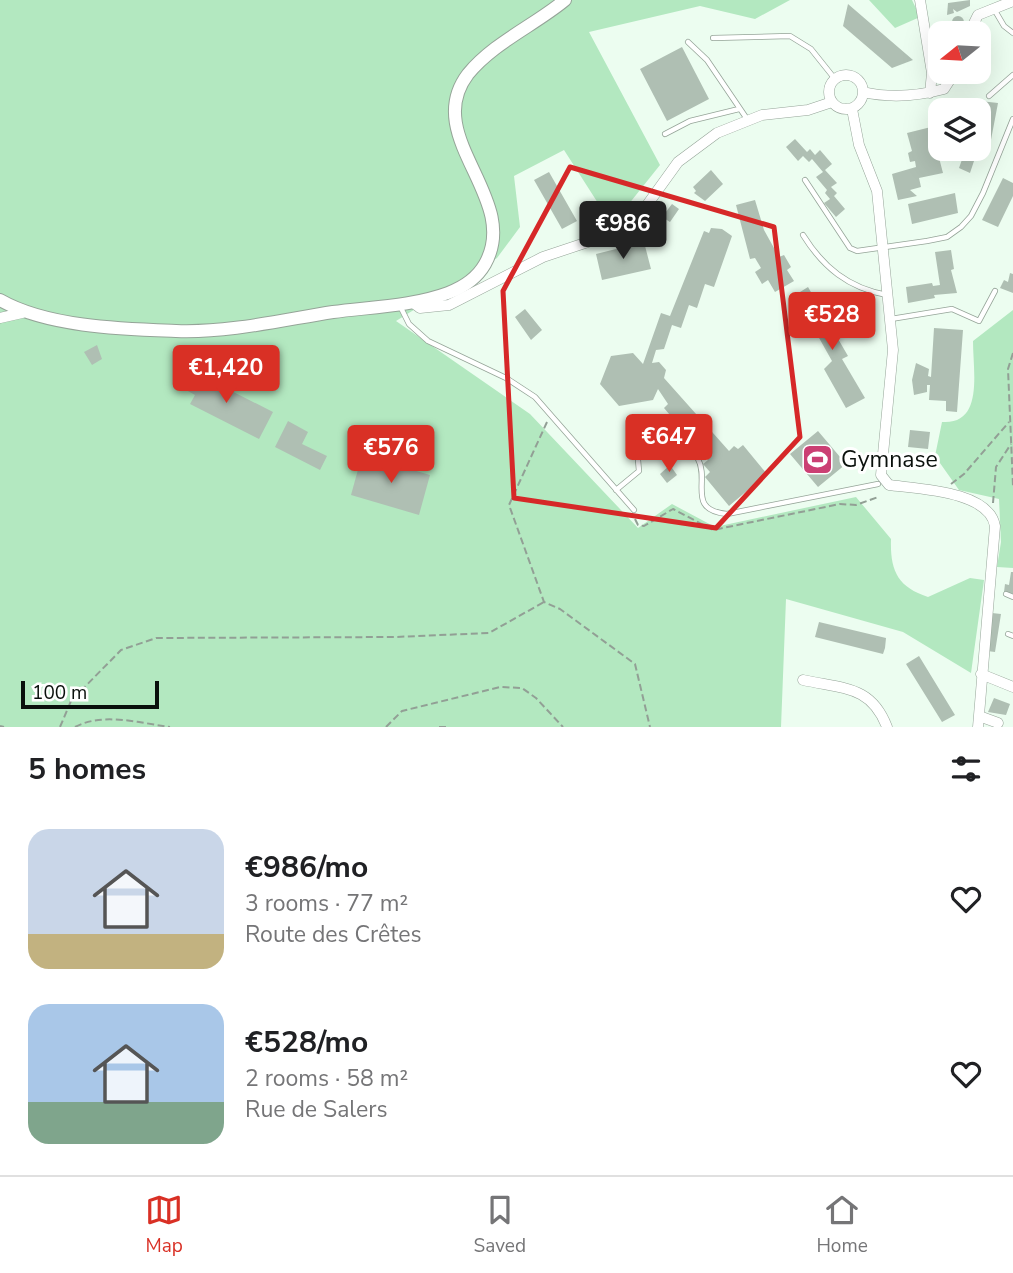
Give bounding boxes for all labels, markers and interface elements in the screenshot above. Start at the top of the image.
north arrow [928,21,990,84]
map controls [928,21,991,161]
button: layers [928,98,991,161]
pin: €986 [582,202,664,261]
text: €986 [595,208,651,239]
pin: €528 [791,292,873,352]
text: €528 [804,299,860,330]
pin: €1,420 [169,346,283,405]
text: €1,420 [189,352,263,383]
pin: €647 [628,414,710,474]
text: €647 [641,421,697,452]
pin: €576 [350,426,432,485]
text: €576 [363,432,419,463]
sports icon: Gymnase [801,442,835,476]
place label: Gymnase [841,444,938,475]
scale bar [21,678,159,710]
text: 100 m [32,680,87,706]
text: 5 homes [28,749,146,790]
icon: filters [947,750,985,788]
text: €986/mo [245,847,368,888]
icon: home [84,857,168,941]
icon: heart [947,880,985,918]
text: 3 rooms · 77 m² [245,888,408,919]
text: Route des Crêtes [245,919,422,950]
text: €528/mo [245,1022,368,1063]
icon: home [84,1032,168,1116]
icon: heart [947,1055,985,1093]
text: 2 rooms · 58 m² [245,1063,408,1094]
text: Rue de Salers [245,1094,387,1125]
tab: Map [145,1191,183,1259]
tab: Saved [474,1191,526,1259]
tab: Home [816,1191,868,1259]

